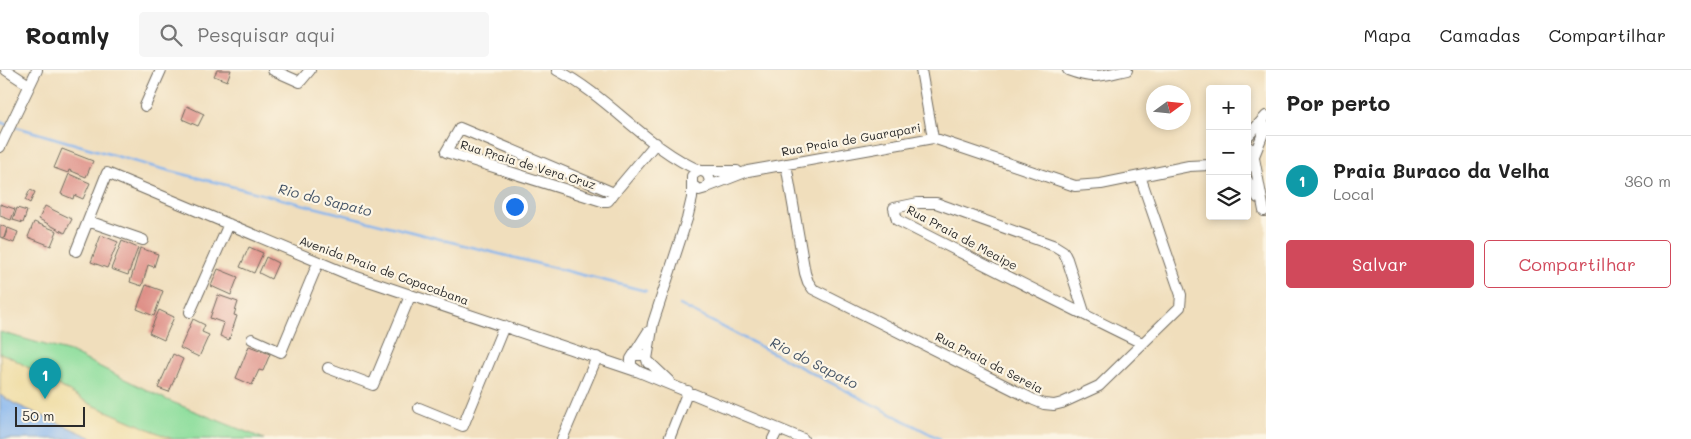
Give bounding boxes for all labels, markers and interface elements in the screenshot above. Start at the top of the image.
search box [139,12,489,57]
text: Roamly [25,19,109,50]
icon: search [157,21,185,49]
text: Pesquisar aqui [197,22,335,47]
text: Mapa [1364,23,1411,47]
text: Camadas [1439,23,1520,47]
text: Compartilhar [1548,23,1666,47]
north arrow [1146,85,1191,130]
map controls [1206,85,1251,220]
button: + [1206,85,1251,130]
text: Por perto [1286,89,1390,116]
street label: Rua Praia de Guarapari [780,119,922,159]
button: − [1206,130,1251,175]
street label: Rua Praia de Vera Cruz [459,136,598,192]
text: Praia Buraco da Velha [1333,158,1550,183]
text: 1 [1298,170,1306,191]
text: 360 m [1624,170,1671,191]
button: layers [1206,175,1251,220]
water label: Rio do Sapato [276,179,374,220]
text: Local [1333,183,1374,204]
your location [502,194,528,220]
street label: Rua Praia de Meaipe [904,201,1021,273]
street label: Avenida Praia de Copacabana [297,232,471,308]
button: Salvar [1286,240,1474,288]
button: Compartilhar [1484,240,1671,288]
street label: Rua Praia da Sereia [933,328,1046,396]
water label: Rio do Sapato [767,332,861,393]
pin: 1 [29,358,61,399]
scale bar [15,404,85,427]
text: 50 m [22,406,54,425]

